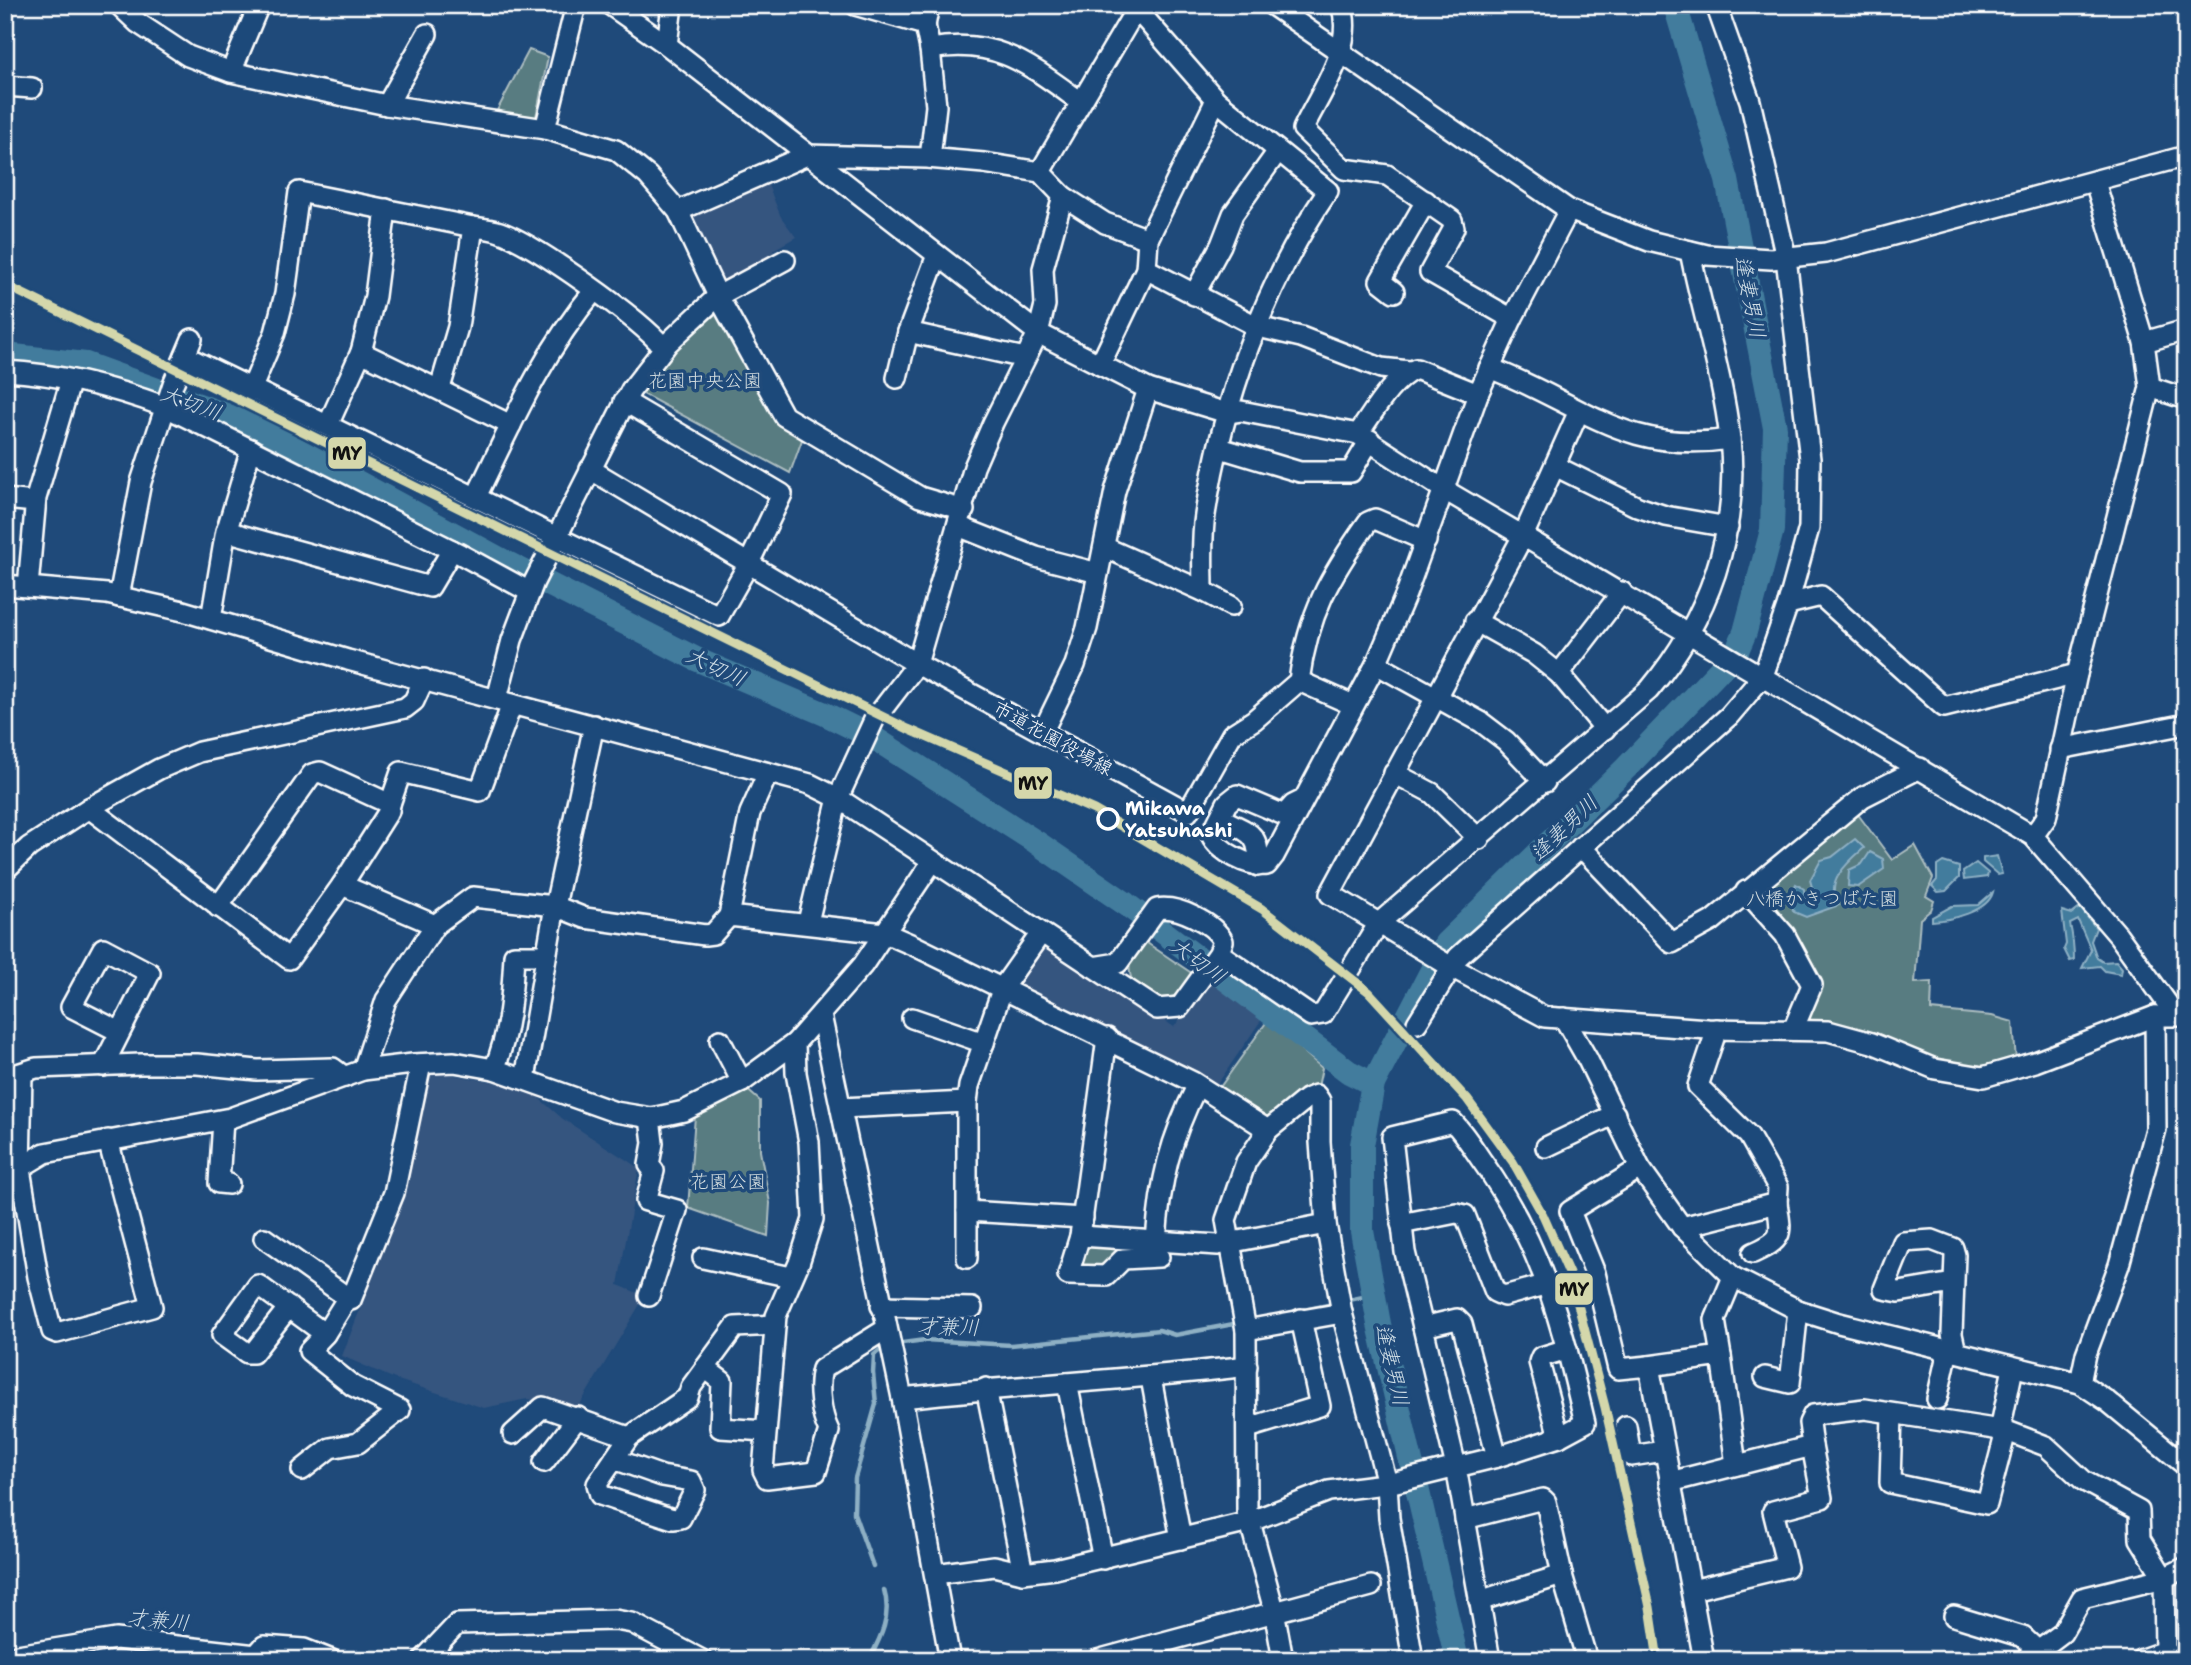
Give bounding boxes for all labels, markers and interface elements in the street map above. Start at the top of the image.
water label: 逢妻男川 [1728,253,1772,341]
park label: 花園中央公園 [648,368,762,393]
water label: 大切川 [157,379,225,427]
line badge: MY [327,436,367,470]
text: MY [332,441,363,466]
water label: 大切川 [682,641,750,693]
street label: 市道花園役場線 [989,695,1117,781]
line badge: MY [1013,766,1053,800]
text: MY [1018,771,1049,796]
water label: 逢妻男川 [1524,789,1604,867]
place label: Mikawa Yatsuhashi [1125,796,1233,843]
marker: Mikawa Yatsuhashi [1097,808,1119,830]
park label: 八橋かきつばた園 [1746,886,1898,911]
water label: 大切川 [1164,931,1232,991]
park label: 花園公園 [690,1169,766,1194]
line badge: MY [1554,1272,1594,1306]
text: MY [1559,1277,1590,1302]
water label: 才兼川 [916,1312,980,1342]
water label: 逢妻男川 [1369,1321,1415,1409]
water label: 才兼川 [125,1603,191,1637]

